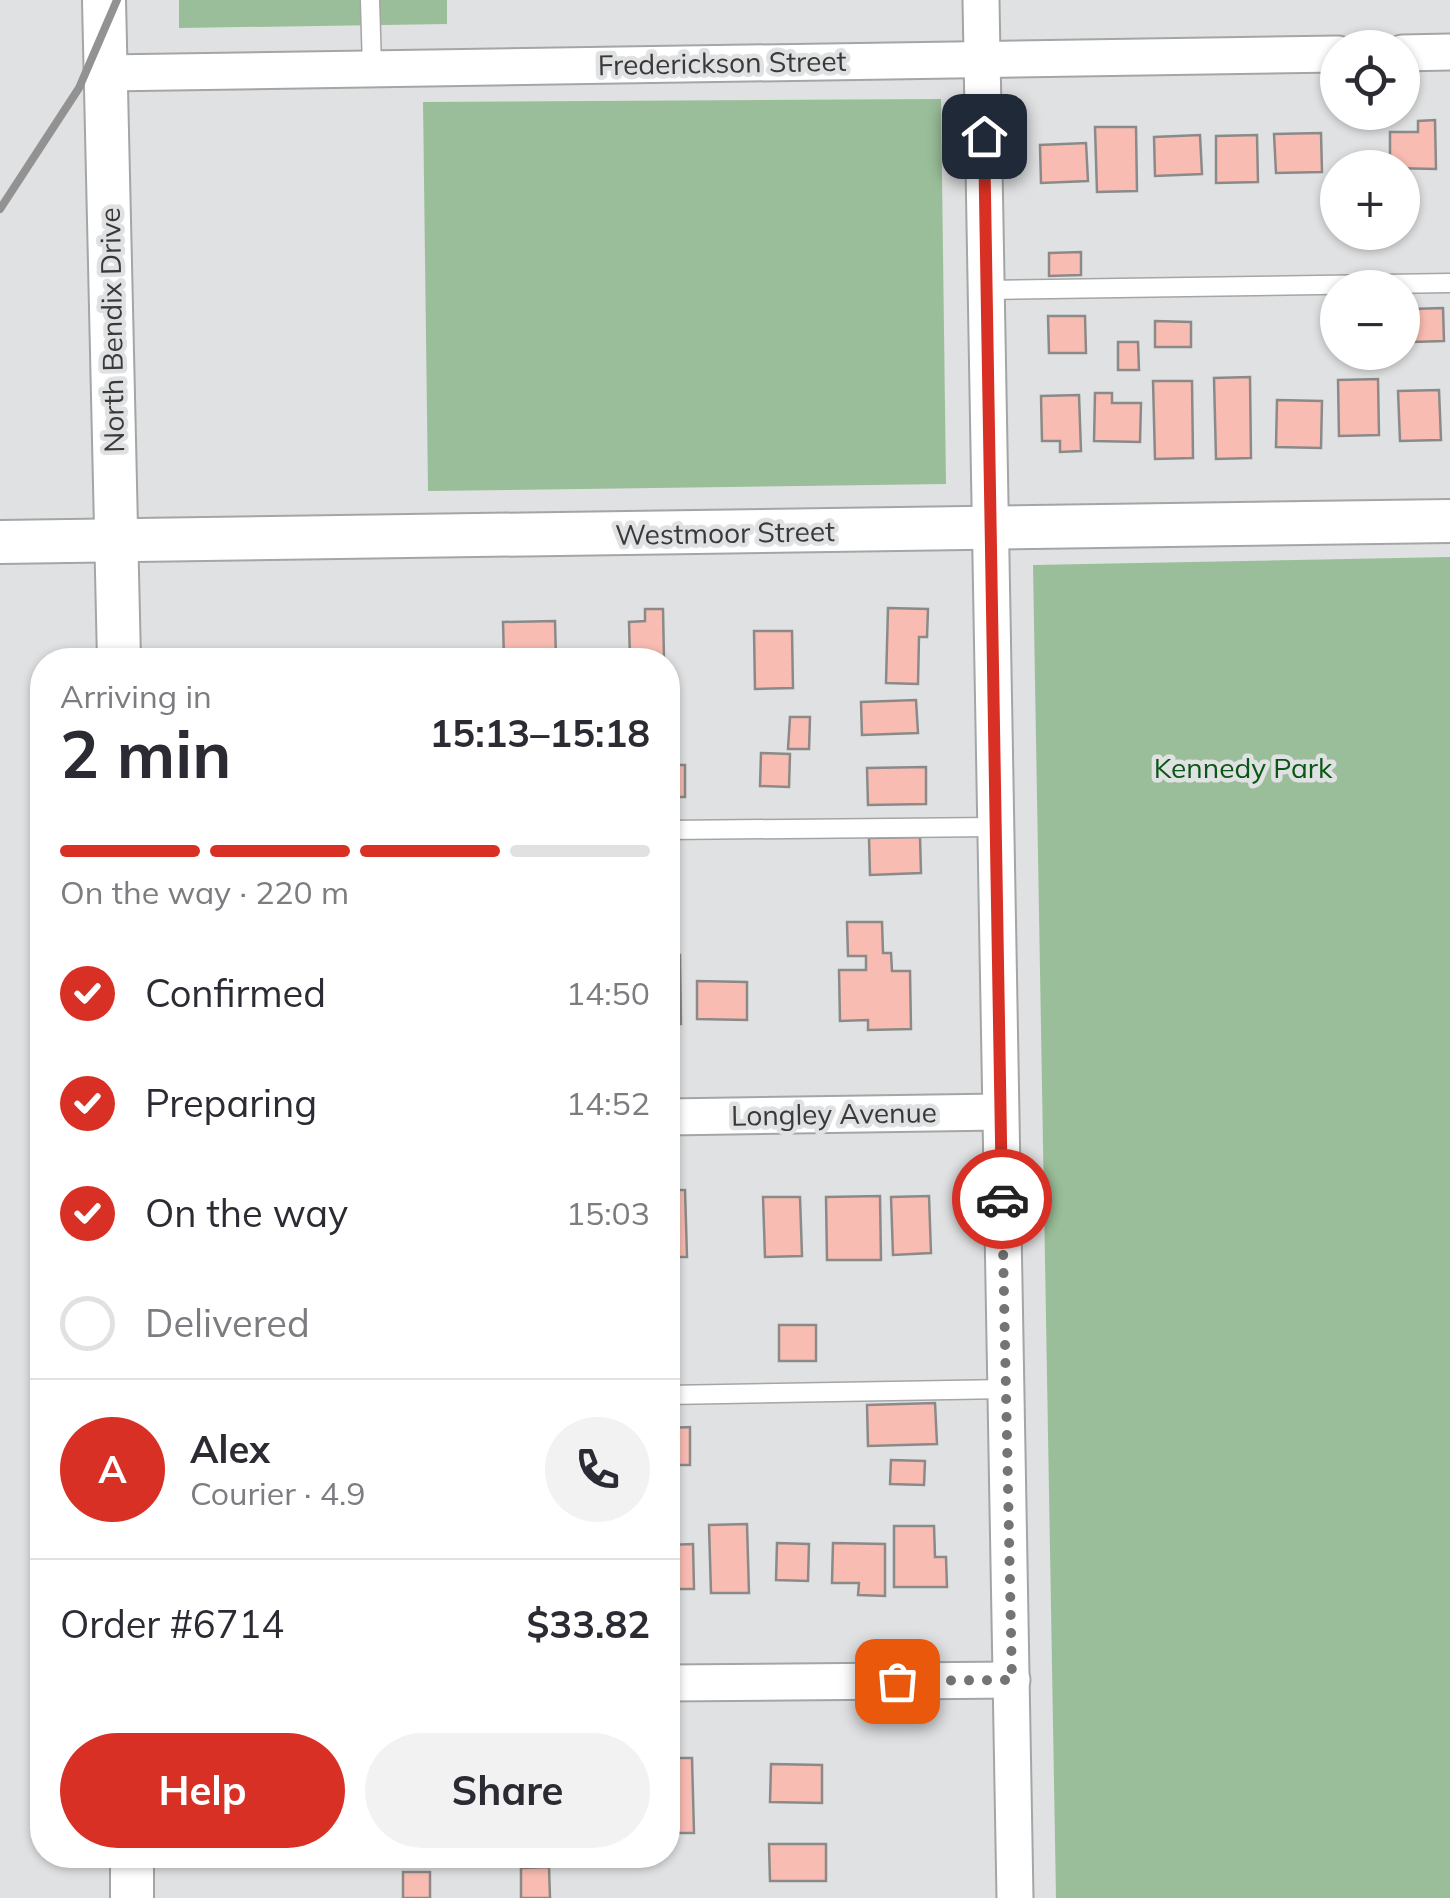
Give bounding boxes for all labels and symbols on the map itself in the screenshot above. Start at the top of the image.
street label: Frederickson Street [597,43,847,82]
pin [942,94,1027,179]
street label: North Bendix Drive [92,207,131,453]
street label: Westmoor Street [615,513,835,552]
park label: Kennedy Park [1154,750,1333,785]
street label: Longley Avenue [731,1094,937,1133]
courier [952,1149,1052,1249]
pin [855,1639,940,1724]

